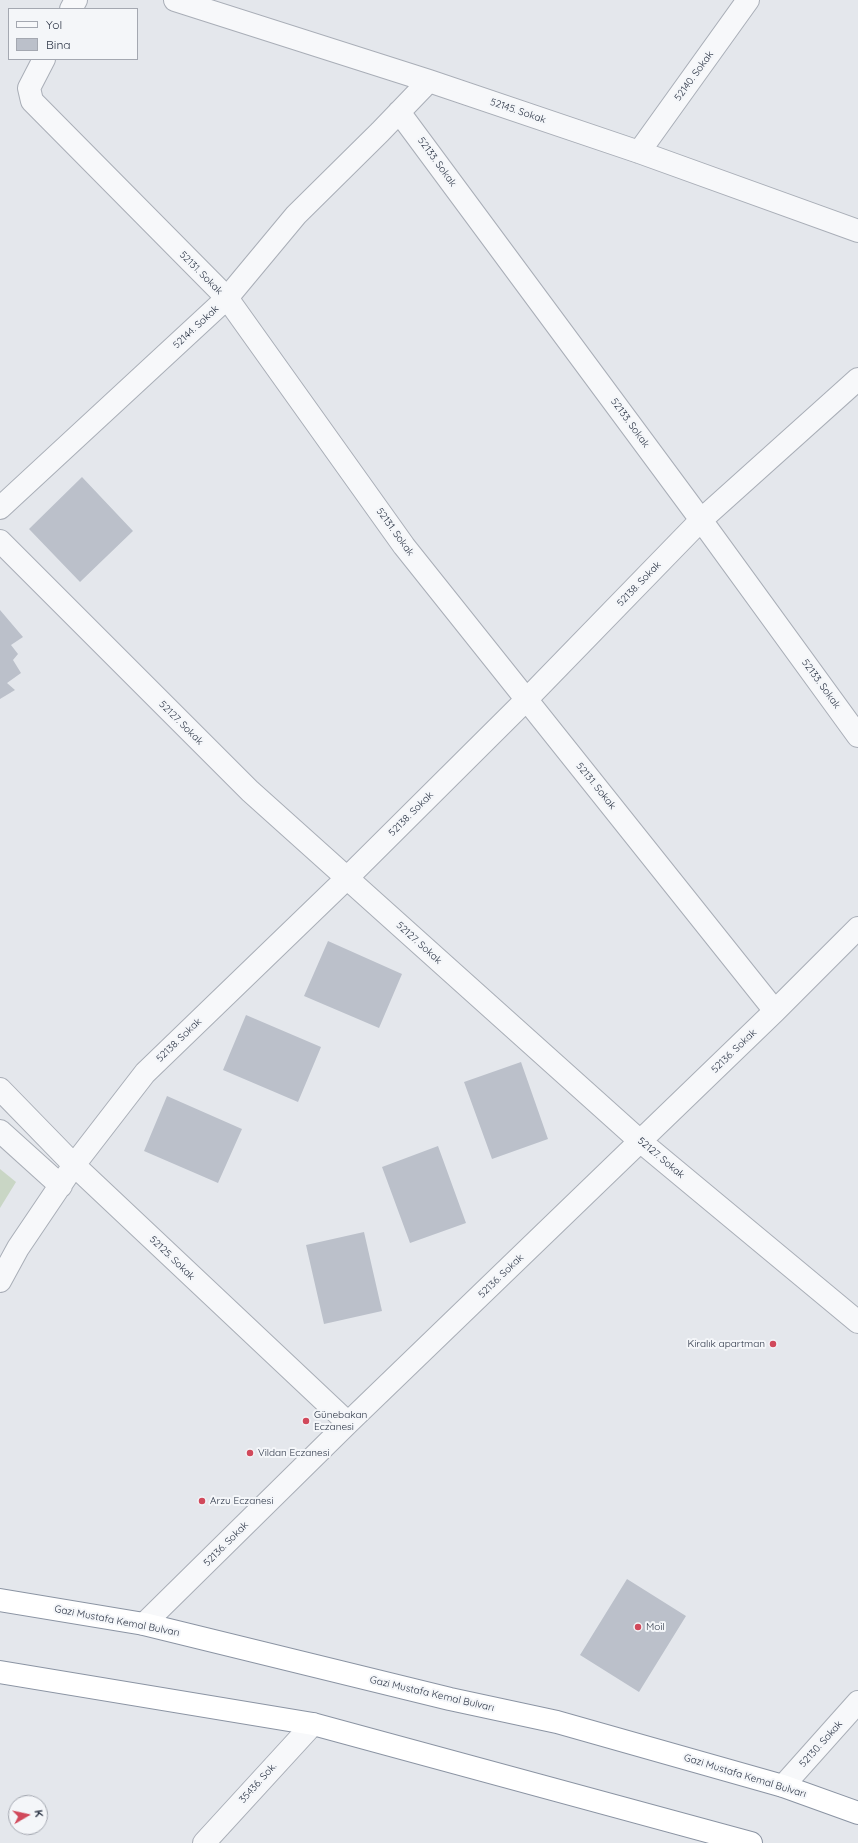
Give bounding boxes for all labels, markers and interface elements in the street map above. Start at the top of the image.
legend [8,8,138,60]
text: Yol [46,17,62,32]
text: Bina [46,37,71,52]
street label: 52140. Sokak [672,49,716,103]
street label: 52145. Sokak [489,96,547,126]
street label: 52133. Sokak [415,135,459,189]
street label: 52131. Sokak [177,249,225,297]
street label: 52144. Sokak [171,303,221,351]
street label: 52133. Sokak [608,396,652,450]
street label: 52131. Sokak [374,506,416,558]
street label: 52138. Sokak [614,559,664,609]
street label: 52133. Sokak [799,657,843,711]
street label: 52127. Sokak [156,698,206,748]
street label: 52131. Sokak [574,760,618,812]
street label: 52138. Sokak [386,789,436,839]
street label: 52127. Sokak [394,919,444,967]
street label: 52138. Sokak [154,1015,204,1065]
street label: 52136. Sokak [709,1026,759,1076]
street label: 52127. Sokak [635,1135,687,1181]
street label: 52125. Sokak [147,1233,197,1283]
street label: 52136. Sokak [476,1251,526,1301]
place label: Kiralık apartman [687,1338,765,1350]
marker: Kiralık apartman [768,1339,778,1349]
place label: Günebakan Eczanesi [314,1409,367,1432]
marker: Günebakan Eczanesi [301,1416,311,1426]
place label: Vildan Eczanesi [258,1447,330,1459]
marker: Vildan Eczanesi [245,1448,255,1458]
place label: Arzu Eczanesi [210,1495,273,1507]
marker: Arzu Eczanesi [197,1496,207,1506]
street label: 52136. Sokak [201,1519,251,1569]
street label: Gazi Mustafa Kemal Bulvarı [53,1603,181,1639]
place label: Moil [646,1621,665,1633]
marker: Moil [633,1622,643,1632]
street label: Gazi Mustafa Kemal Bulvarı [369,1674,495,1714]
street label: 52130. Sokak [797,1718,845,1770]
street label: Gazi Mustafa Kemal Bulvarı [682,1752,808,1800]
street label: 35436. Sok. [237,1760,279,1806]
north arrow [8,1795,48,1835]
text: K [31,1809,46,1818]

